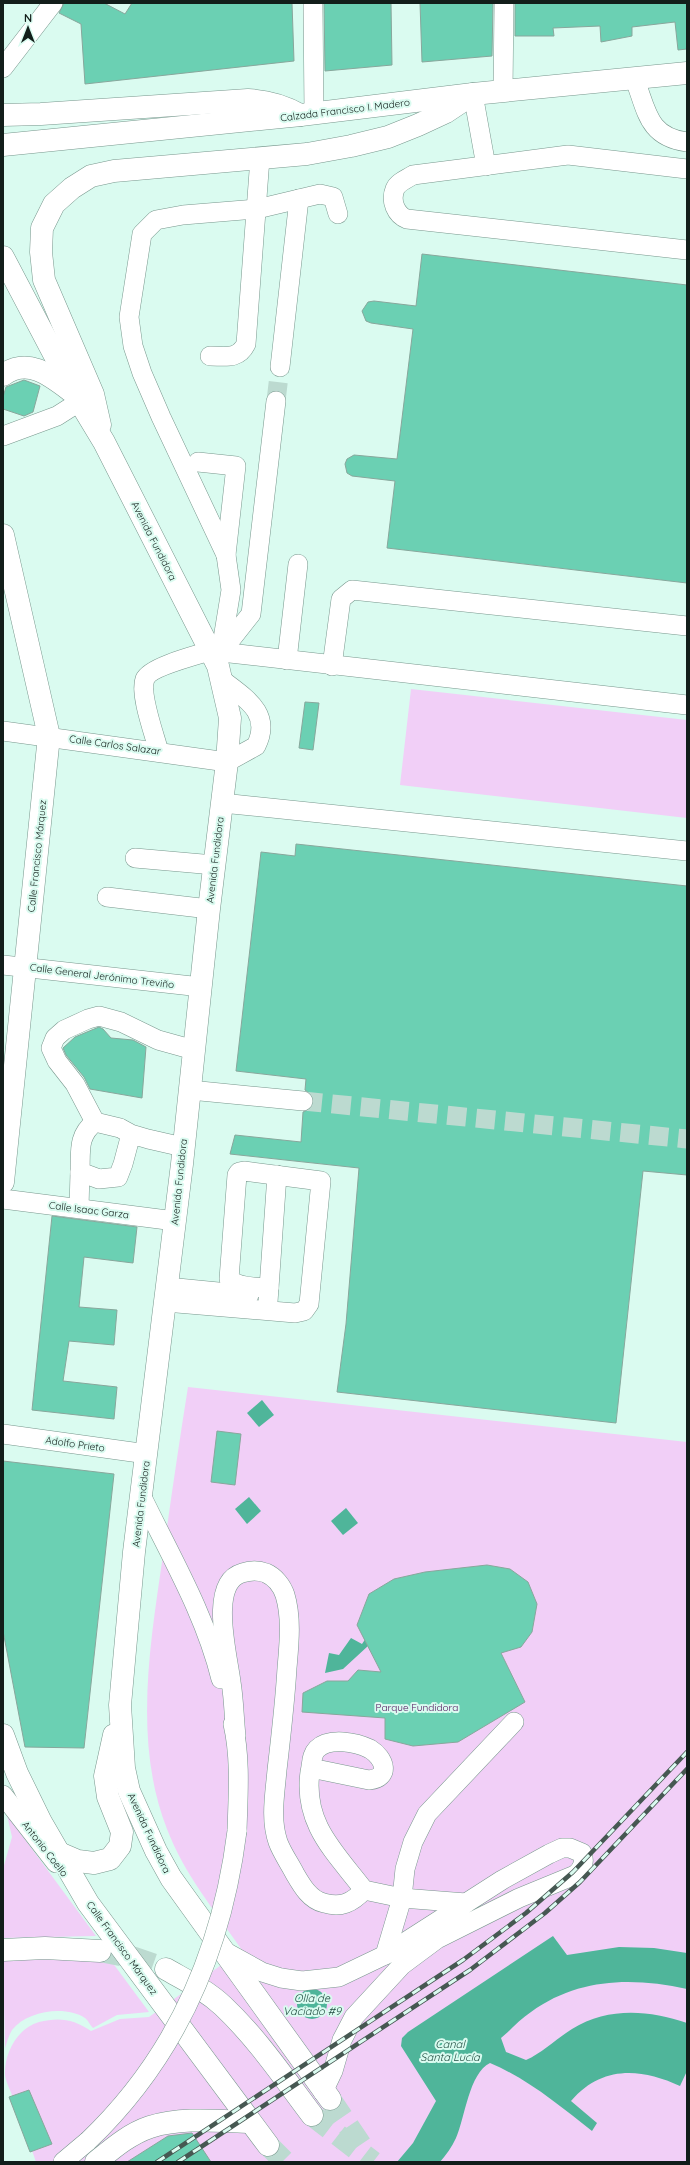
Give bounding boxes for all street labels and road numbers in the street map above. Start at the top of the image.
street label: Calzada Francisco I. Madero [279,96,411,124]
street label: Avenida Fundidora [128,499,180,583]
street label: Calle Carlos Salazar [68,732,162,758]
street label: Calle Francisco Márquez [25,799,49,913]
street label: Avenida Fundidora [203,816,227,904]
street label: Calle General Jerónimo Treviño [29,961,175,991]
street label: Avenida Fundidora [168,1138,190,1226]
street label: Calle Isaac Garza [48,1199,130,1221]
street label: Adolfo Prieto [44,1433,106,1455]
street label: Avenida Fundidora [129,1460,153,1548]
street label: Avenida Fundidora [125,1791,173,1875]
street label: Antonio Coello [19,1819,71,1879]
street label: Calle Francisco Márquez [84,1899,161,1998]

